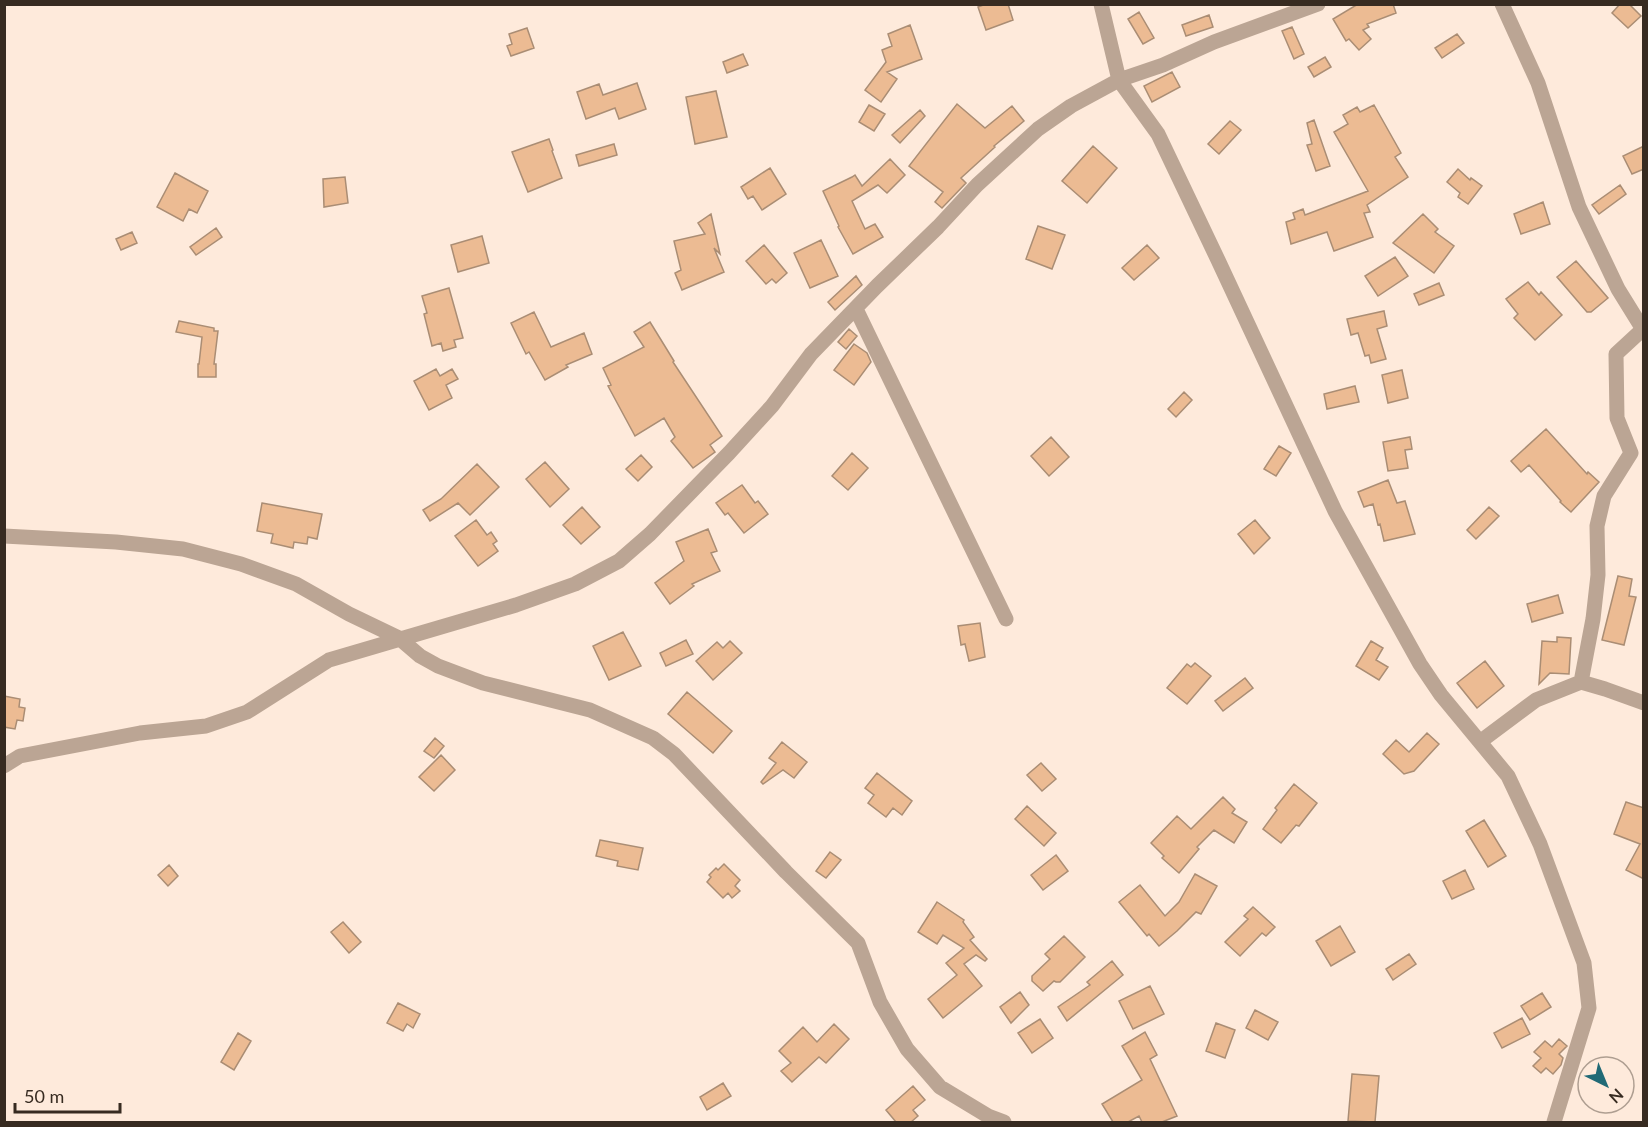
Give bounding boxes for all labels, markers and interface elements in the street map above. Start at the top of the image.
north arrow [1576,1055,1636,1115]
scale bar [15,1076,120,1114]
text: 50 m [24,1085,64,1107]
text: N [1606,1085,1628,1107]

